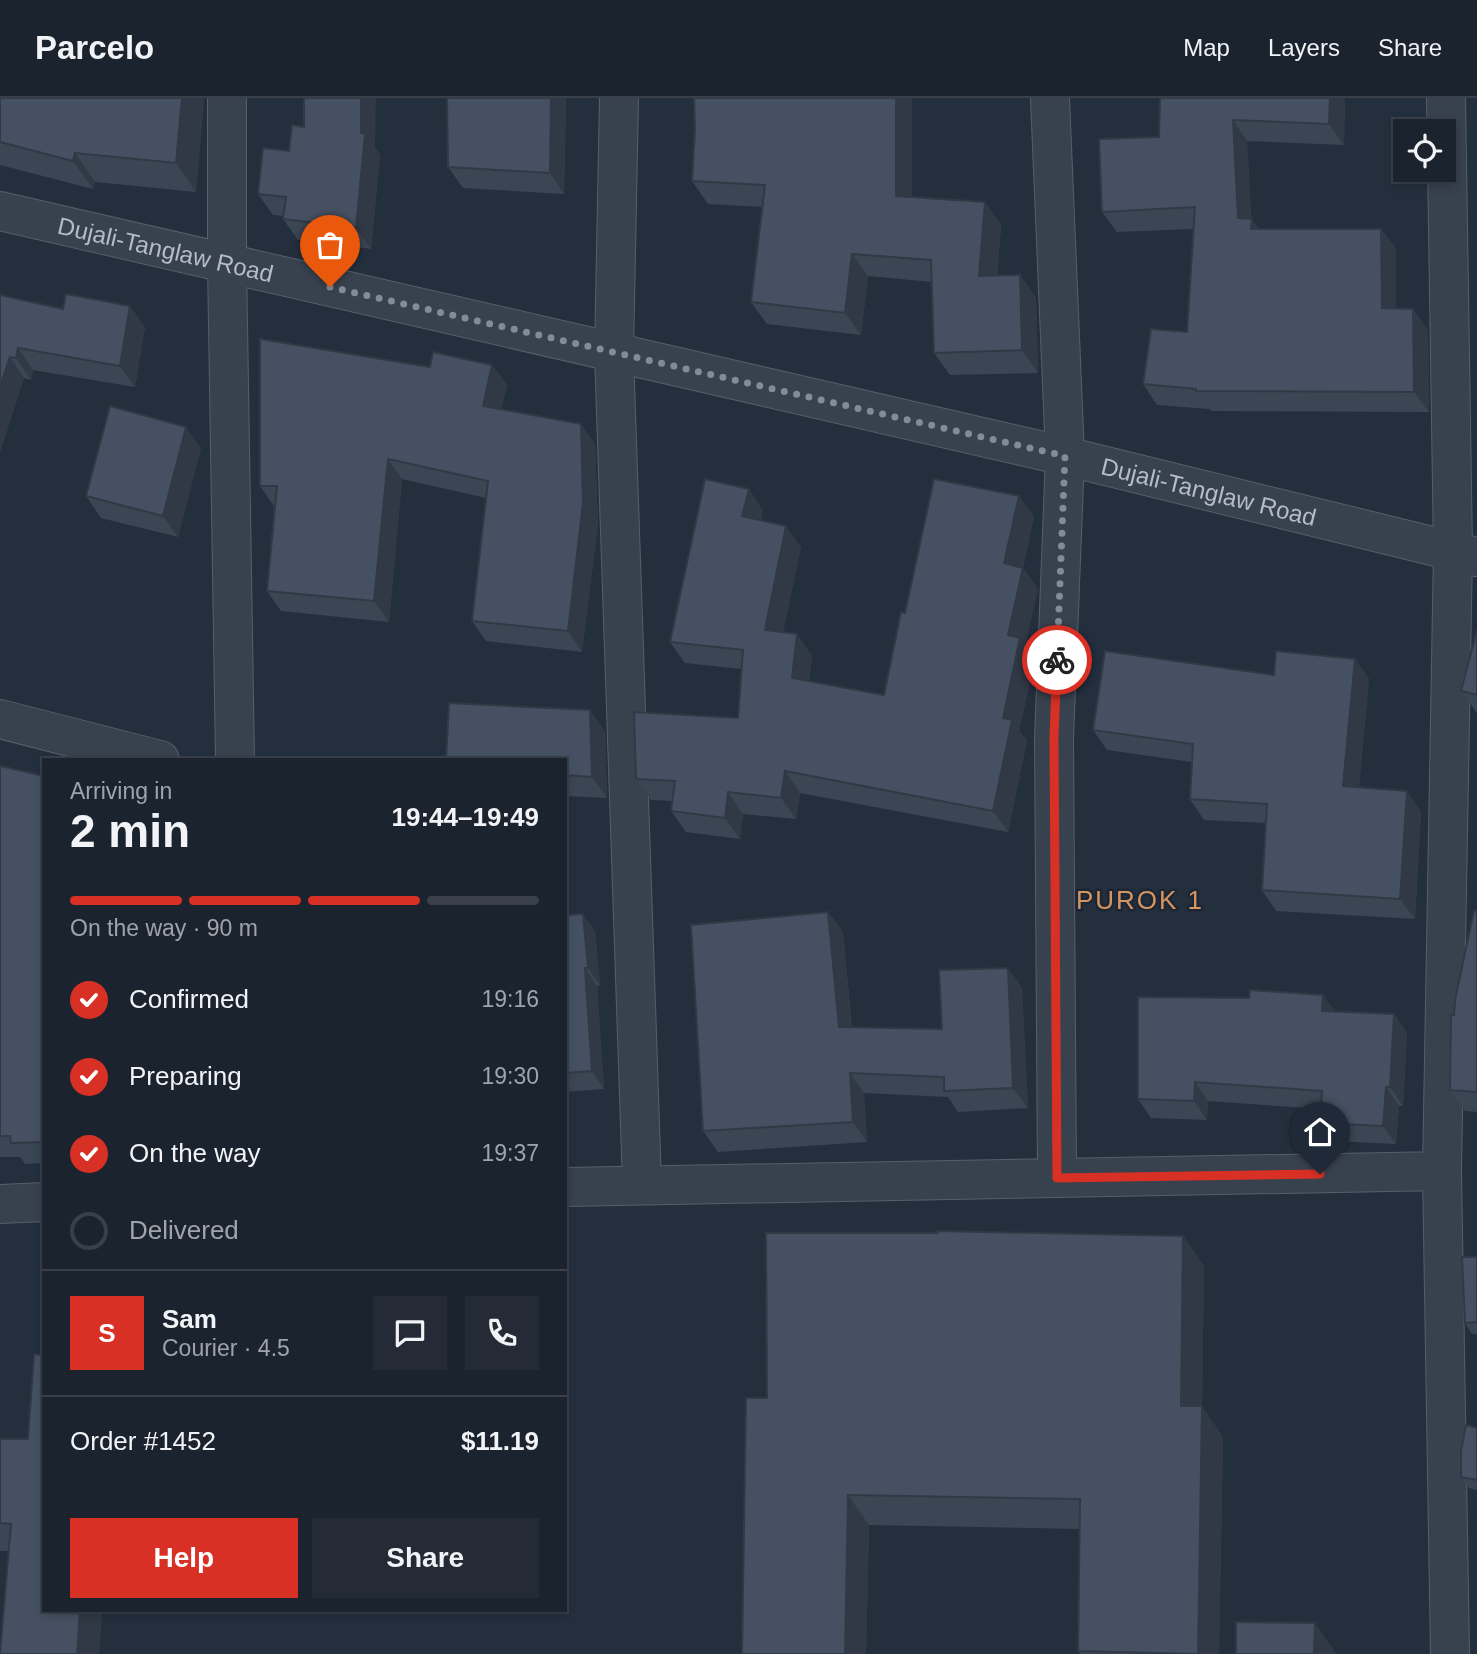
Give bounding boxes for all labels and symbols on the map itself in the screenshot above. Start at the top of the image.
street label: Dujali-Tanglaw Road [55,211,276,287]
pin [300,215,360,287]
street label: Dujali-Tanglaw Road [1099,452,1319,531]
courier [1022,625,1092,695]
district label: PUROK 1 [1076,885,1204,915]
pin [1290,1102,1350,1174]

